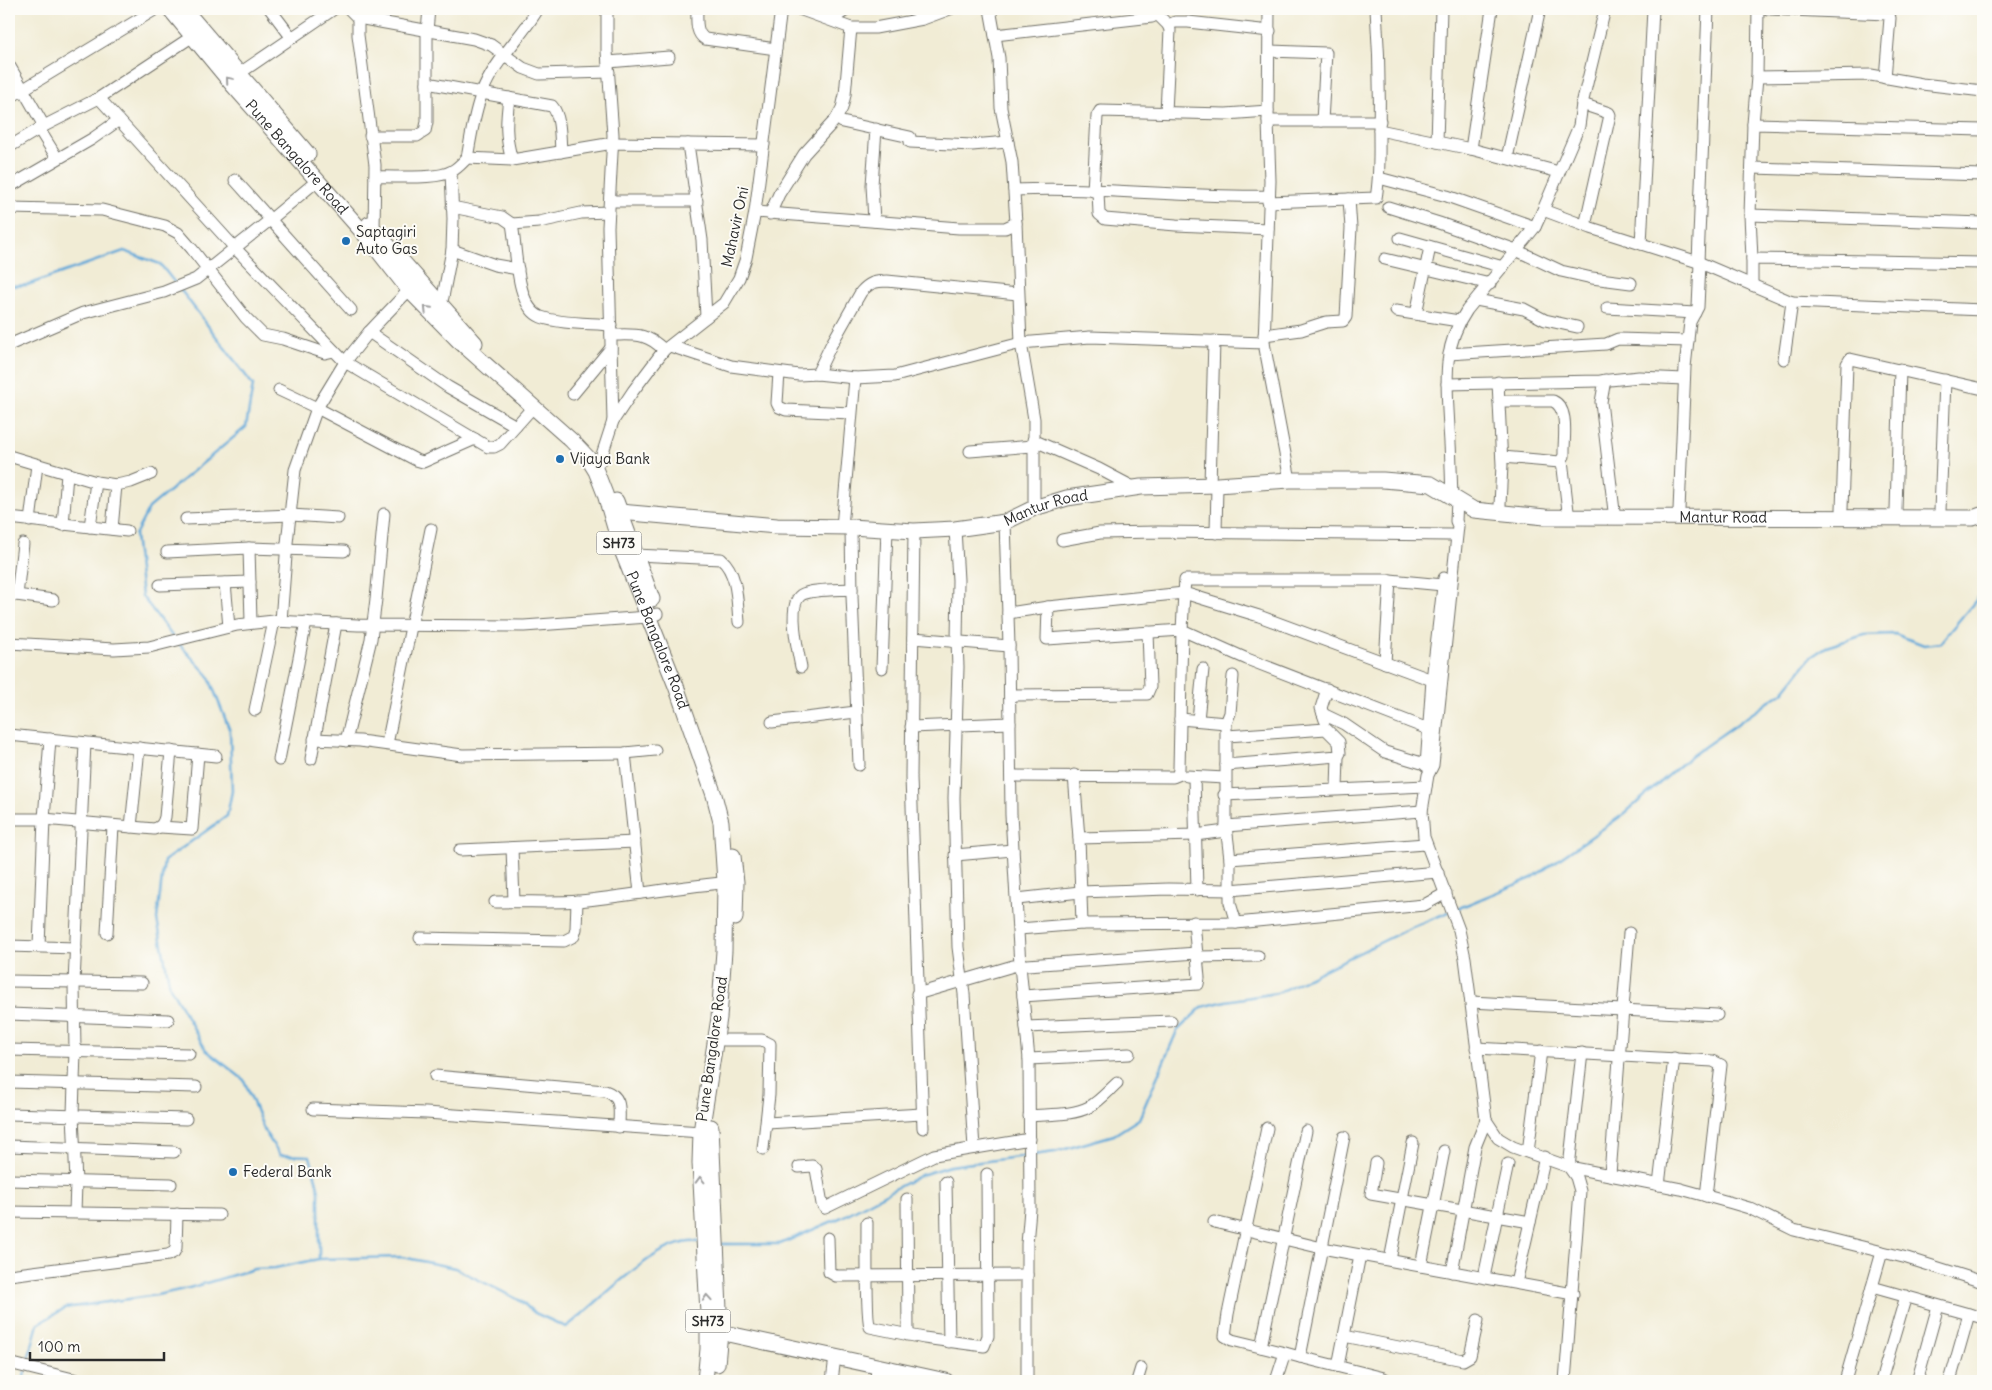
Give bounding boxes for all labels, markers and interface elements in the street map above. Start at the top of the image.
one-way arrow [227,77,235,86]
street label: Pune Bangalore Road [241,96,353,218]
street label: Mahavir Oni [717,185,752,269]
place label: Saptagiri Auto Gas [356,222,418,258]
marker: Saptagiri Auto Gas [340,235,352,247]
one-way arrow [424,305,433,314]
place label: Vijaya Bank [570,449,650,468]
marker: Vijaya Bank [554,453,566,465]
street label: Mantur Road [1000,485,1089,530]
street label: Mantur Road [1679,507,1767,527]
road number: SH73 [596,532,642,554]
street label: Pune Bangalore Road [622,568,693,712]
street label: Pune Bangalore Road [692,975,731,1123]
place label: Federal Bank [243,1162,332,1181]
marker: Federal Bank [227,1166,239,1178]
one-way arrow [695,1175,706,1183]
one-way arrow [701,1293,712,1301]
road number: SH73 [686,1310,730,1332]
scale bar [30,1330,164,1362]
text: 100 m [38,1337,80,1356]

